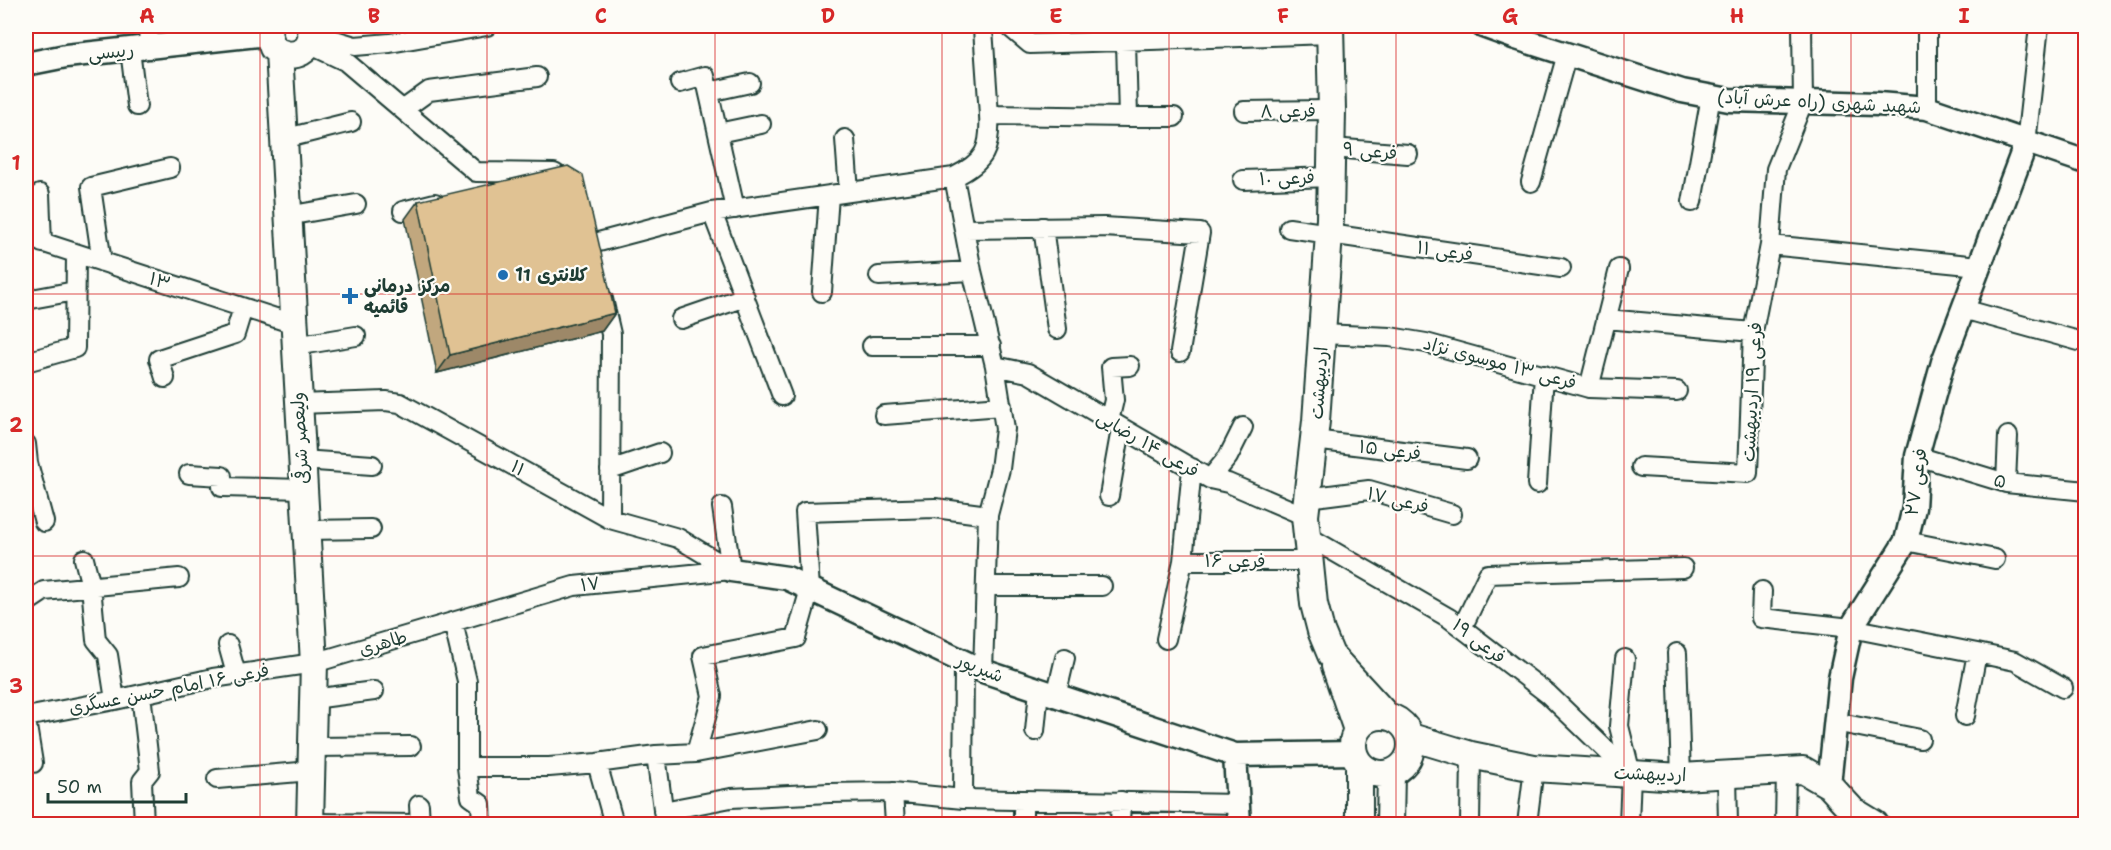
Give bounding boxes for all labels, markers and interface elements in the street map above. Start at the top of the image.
text: A [139,3,155,29]
text: B [368,3,380,29]
text: C [595,3,607,29]
text: D [821,3,835,29]
text: E [1049,3,1063,29]
text: F [1277,3,1289,29]
text: G [1502,3,1518,29]
text: H [1730,3,1744,29]
text: I [1958,3,1970,29]
street label: رییسی [87,38,135,66]
street label: شهید شهری (راه عرش آباد) [1716,85,1922,119]
street label: فرعی ۸ [1260,99,1316,123]
street label: فرعی ۹ [1342,137,1398,165]
text: 1 [11,150,21,176]
street label: فرعی ۱۰ [1259,165,1315,191]
street label: فرعی ۱۱ [1415,235,1475,267]
place label: کلانتری 11 [515,263,588,287]
street label: ۱۳ [146,266,174,296]
marker: کلانتری 11 [496,268,510,282]
place label: مرکز درمانی قائمیه [364,274,450,319]
marker: مرکز درمانی قائمیه [341,287,359,305]
street label: فرعی ۱۹ اردیبهشت [1736,321,1768,463]
street label: فرعی ۱‍۳ موسوی نژاد [1421,331,1579,395]
street label: اردیبهشت [1304,346,1334,420]
street label: ولیعصر شرقی [286,391,314,485]
street label: فرعی ۱۴ رضایی [1092,405,1204,483]
text: 2 [9,412,23,438]
street label: فرعی ۱۵ [1358,434,1422,466]
street label: فرعی ۲۷ [1899,447,1933,517]
street label: ۱۱ [506,454,530,482]
street label: ۵ [1991,468,2009,494]
street label: فرعی ۱۷ [1365,481,1431,519]
street label: فرعی ۱۶ [1205,549,1265,573]
street label: ۱۷ [579,571,601,597]
street label: فرعی ۱۹ [1447,613,1511,669]
street label: طاهری [356,624,410,662]
street label: شیرپور [951,647,1007,688]
street label: فرعی ۱۶ امام حسن عسگری [67,658,271,722]
text: 3 [9,673,23,699]
street label: اردیبهشت [1613,761,1687,787]
scale bar [48,766,186,804]
text: 50 m [57,775,102,799]

